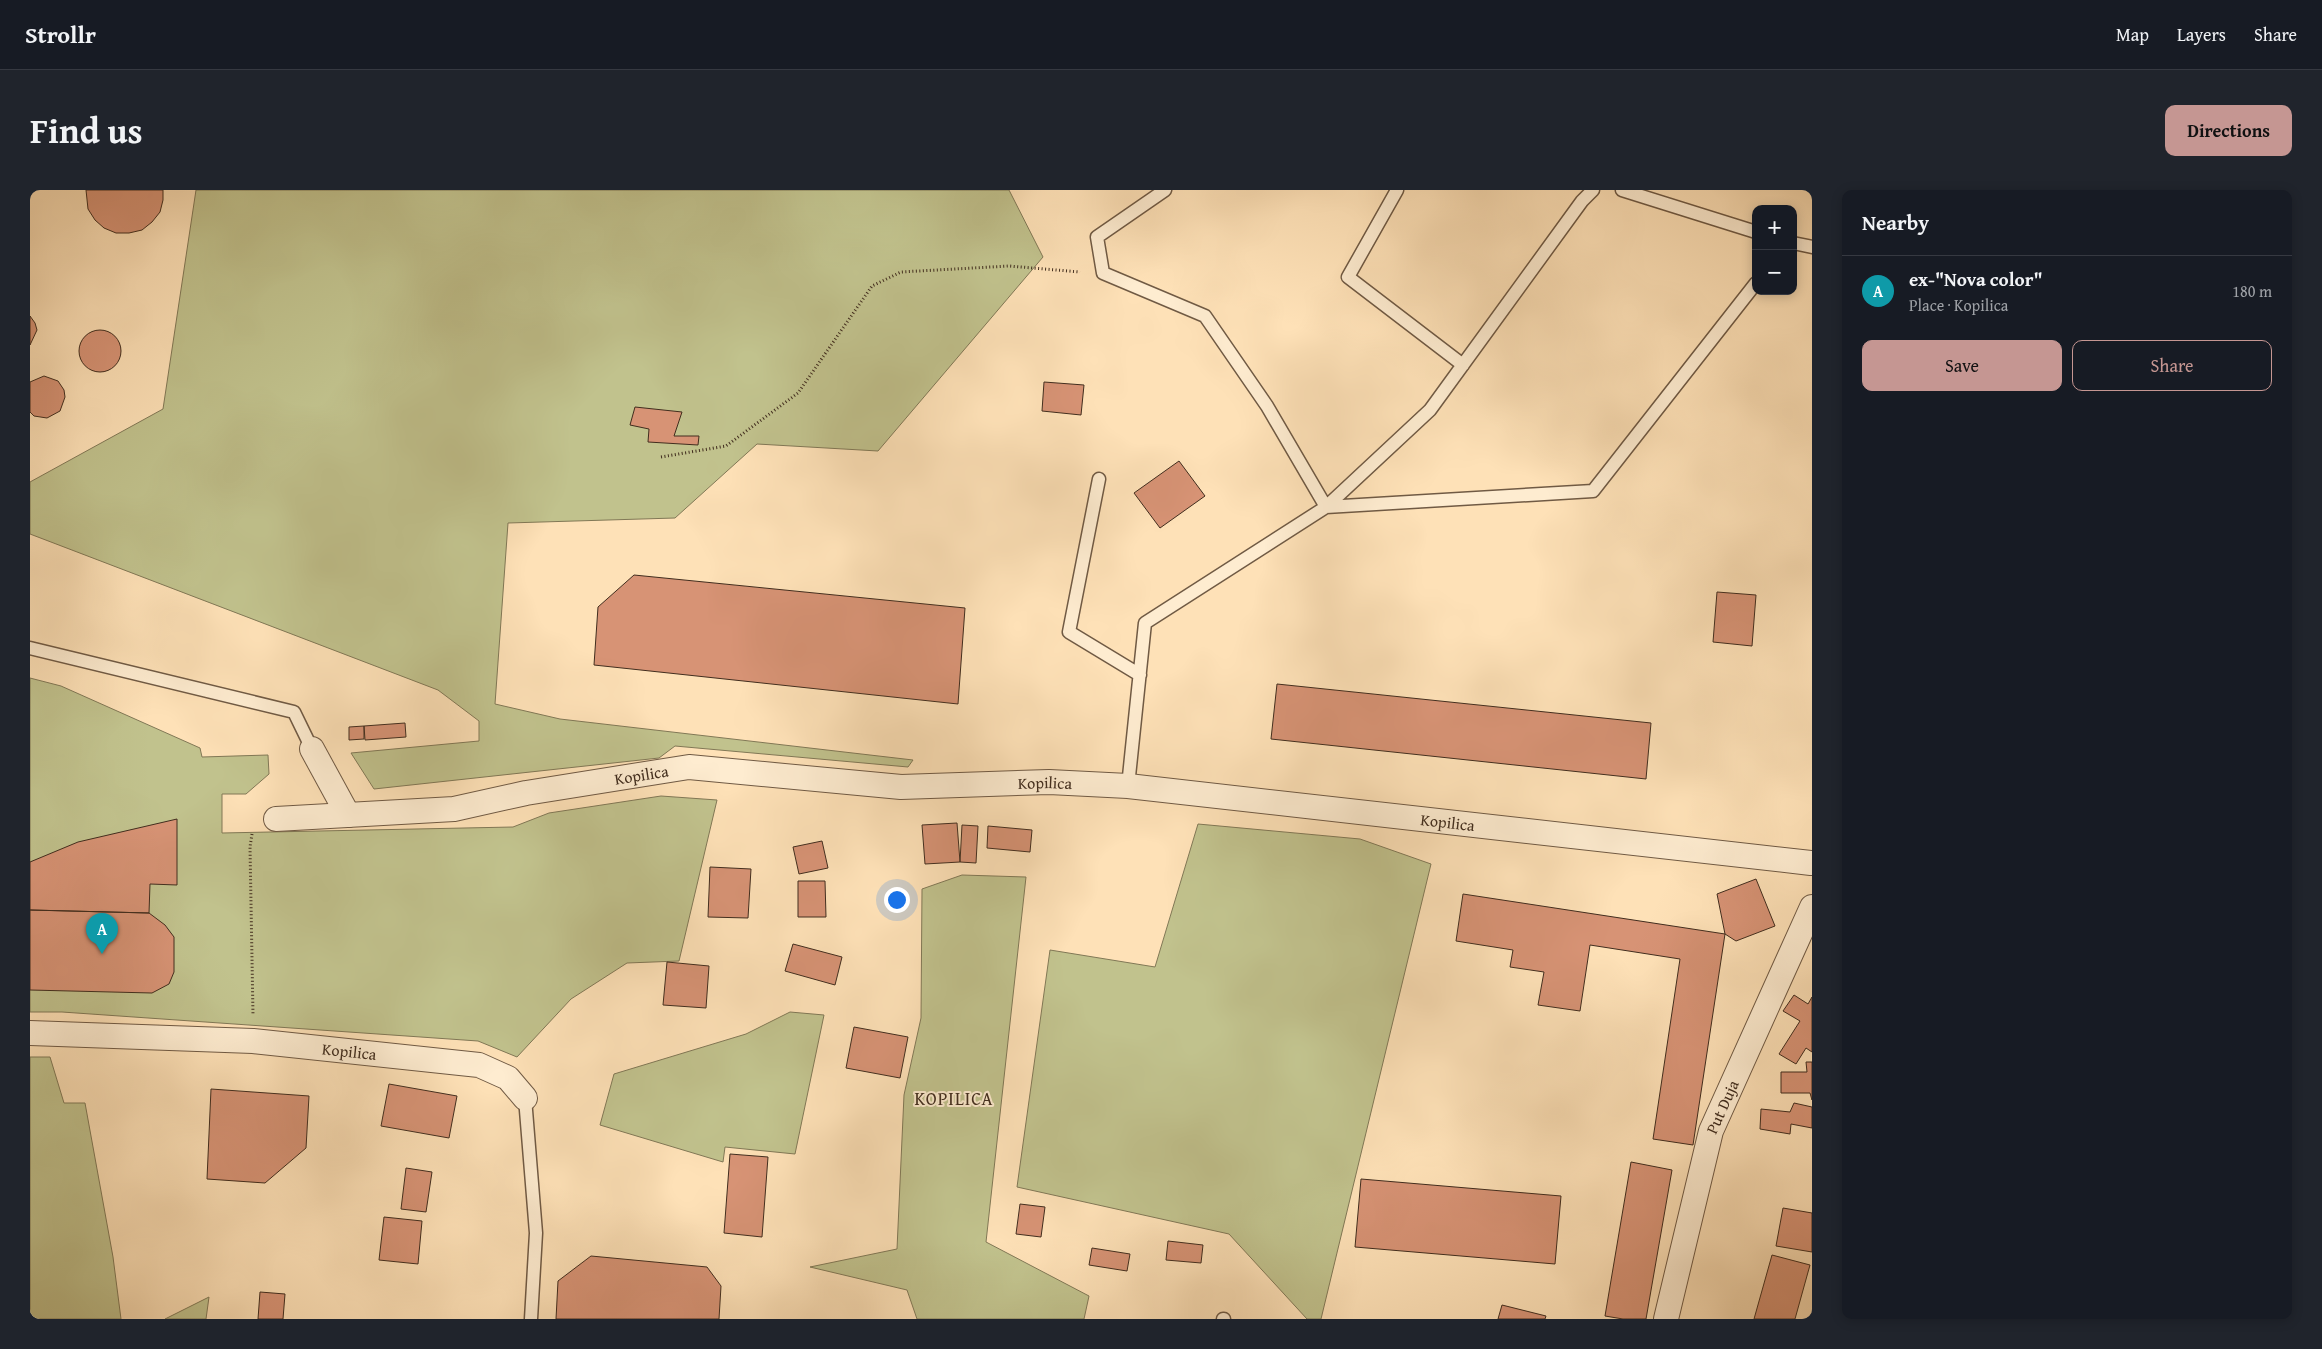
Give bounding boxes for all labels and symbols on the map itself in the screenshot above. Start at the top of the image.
street label: Kopilica [613,758,671,791]
street label: Kopilica [1017,770,1073,795]
street label: Kopilica [1419,807,1477,837]
your location [884,887,910,913]
pin: A [86,913,118,954]
street label: Kopilica [321,1036,378,1066]
street label: Put Duja [1699,1075,1745,1137]
district label: KOPILICA [915,1085,993,1112]

